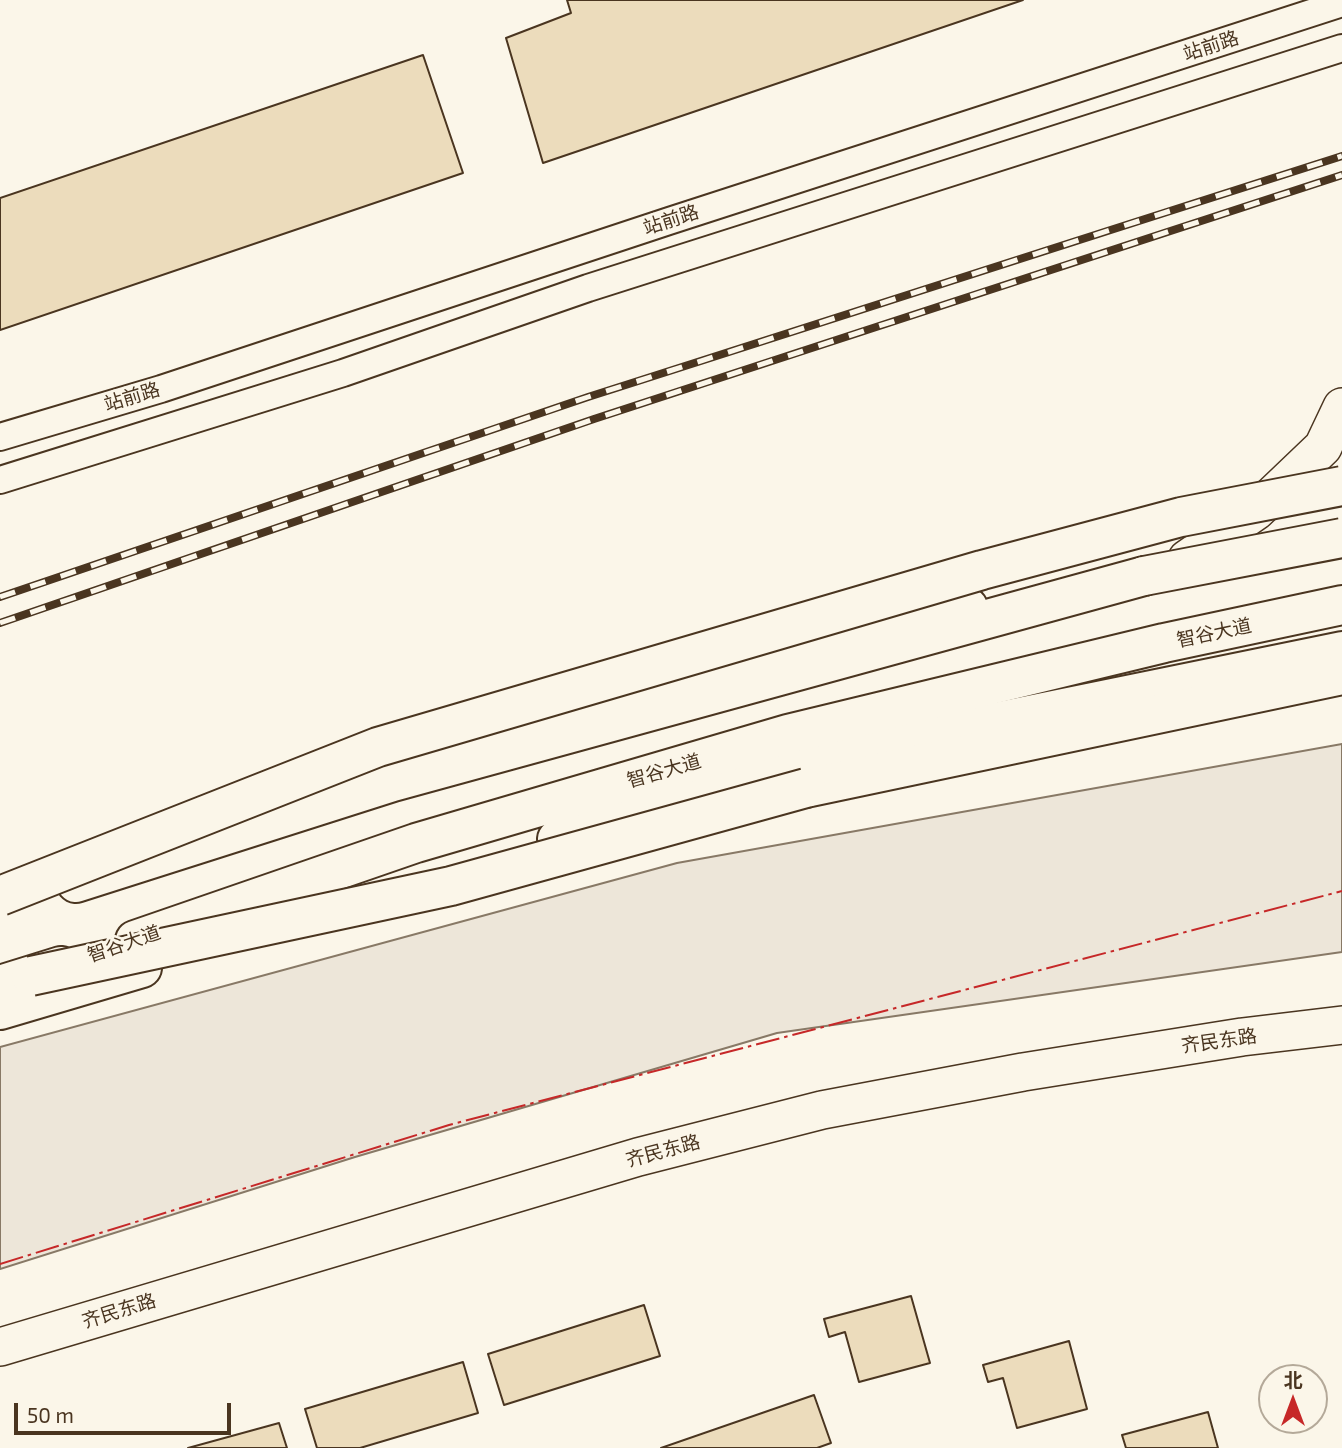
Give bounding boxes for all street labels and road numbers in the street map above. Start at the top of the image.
street label: 站前路 [1180,26,1242,66]
street label: 站前路 [640,200,702,240]
street label: 站前路 [101,378,163,416]
street label: 智谷大道 [1174,614,1254,652]
street label: 智谷大道 [624,750,704,792]
street label: 智谷大道 [84,921,164,967]
street label: 齐民东路 [1180,1024,1258,1058]
street label: 齐民东路 [623,1130,703,1172]
street label: 齐民东路 [79,1289,159,1333]

